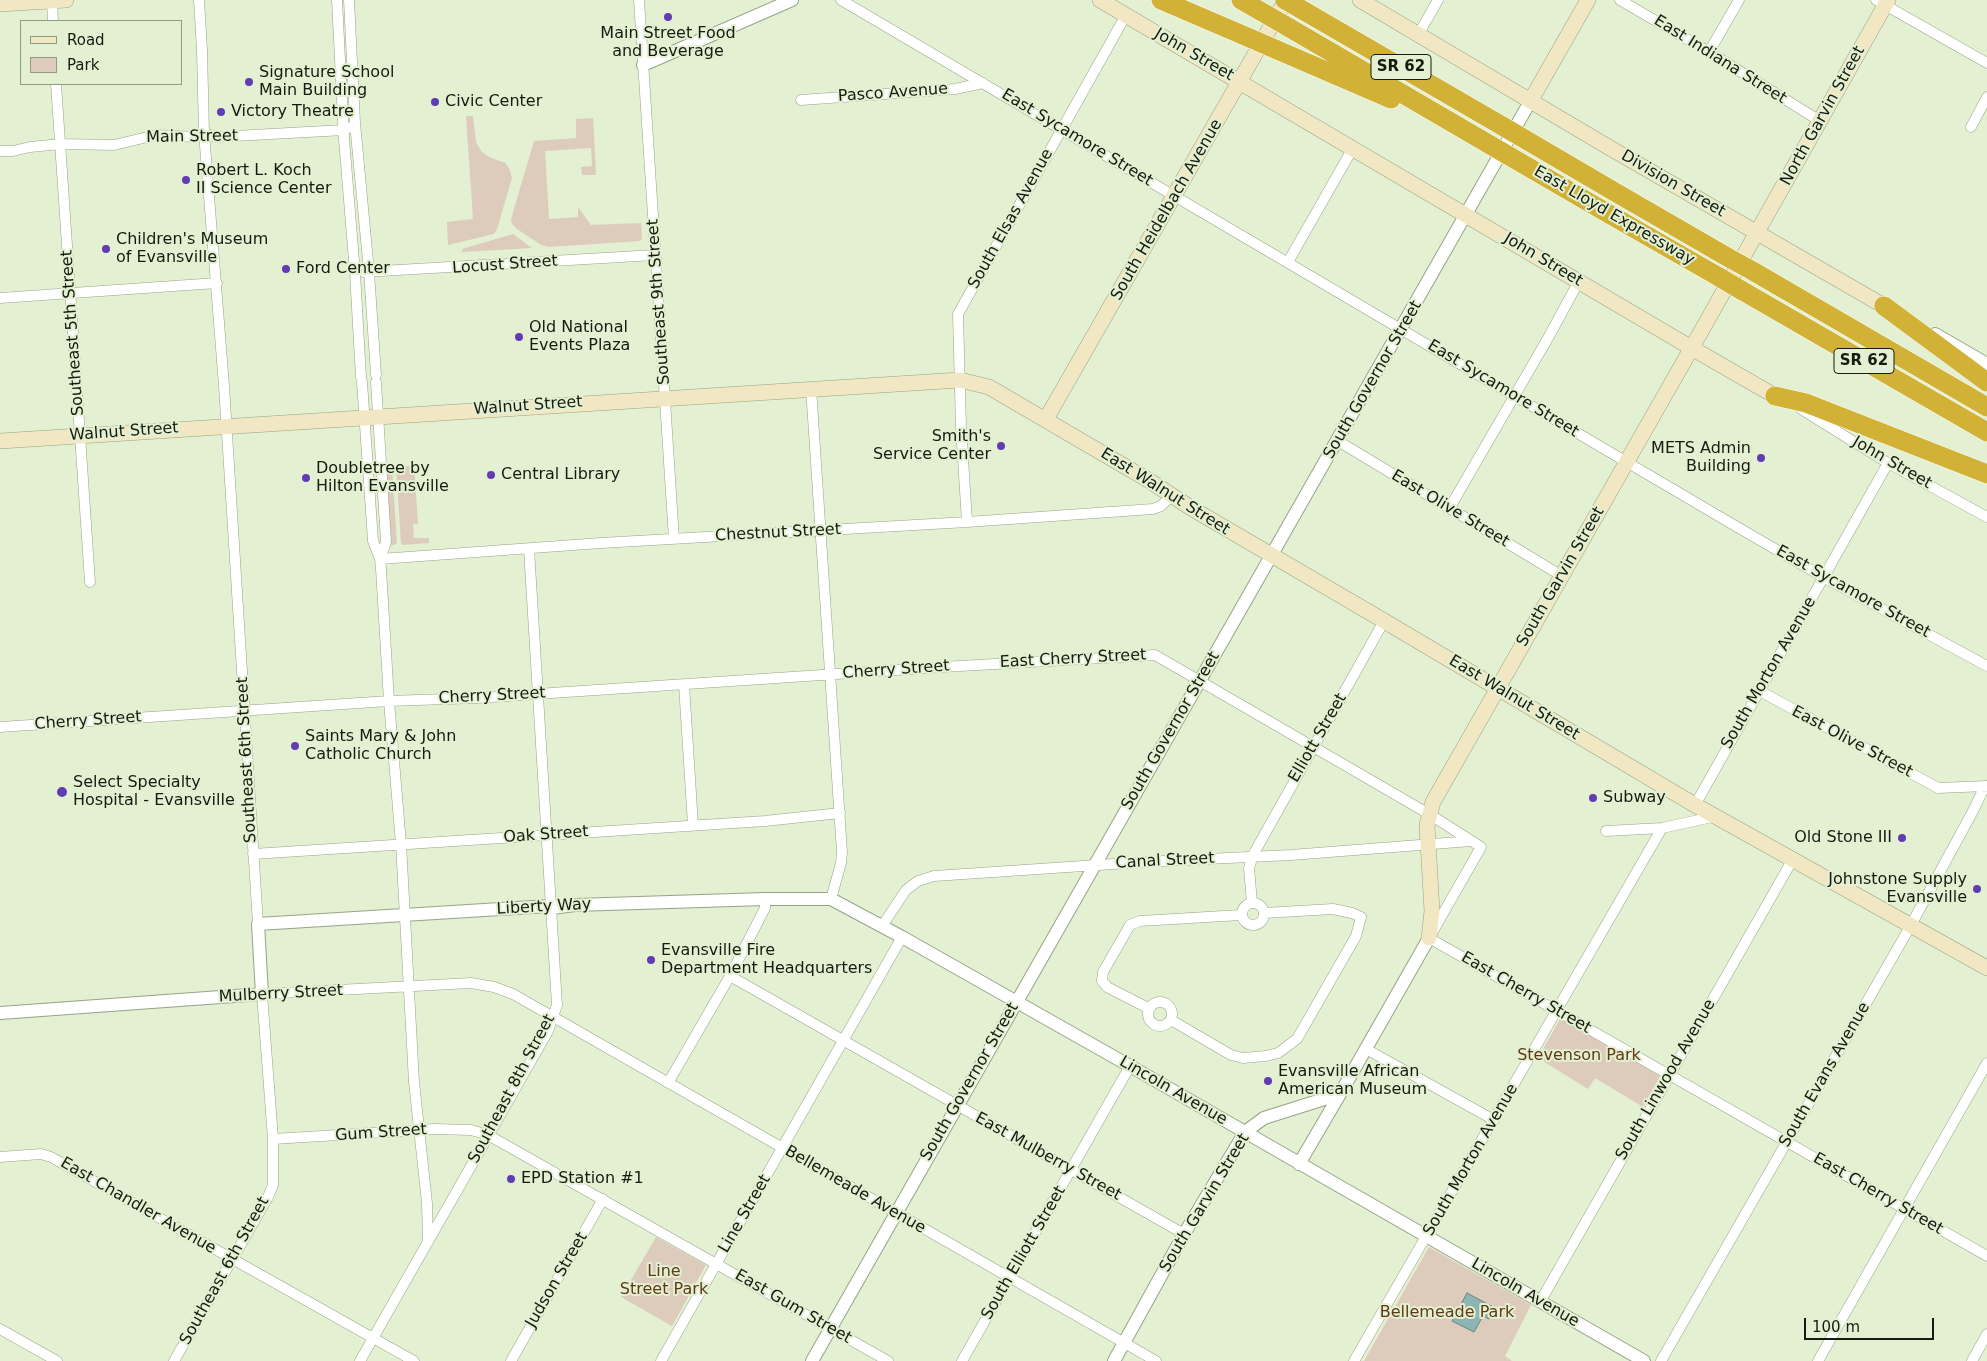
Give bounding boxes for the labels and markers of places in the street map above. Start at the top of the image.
marker: Main Street Food and Beverage [662,11,674,23]
place label: Main Street Food and Beverage [600,24,736,62]
place label: Signature School Main Building [259,63,394,101]
marker: Signature School Main Building [243,76,255,88]
place label: Civic Center [445,92,542,112]
marker: Civic Center [429,96,441,108]
place label: Victory Theatre [231,102,354,122]
marker: Victory Theatre [215,106,227,118]
place label: Robert L. Koch II Science Center [196,161,331,199]
marker: Robert L. Koch II Science Center [180,174,192,186]
place label: Children's Museum of Evansville [116,230,268,268]
marker: Children's Museum of Evansville [100,243,112,255]
place label: Ford Center [296,259,390,279]
marker: Ford Center [280,263,292,275]
place label: Old National Events Plaza [529,318,630,356]
marker: Old National Events Plaza [513,331,525,343]
place label: Smith's Service Center [873,427,991,465]
place label: METS Admin Building [1651,439,1751,477]
marker: Smith's Service Center [995,440,1007,452]
marker: METS Admin Building [1755,452,1767,464]
place label: Doubletree by Hilton Evansville [316,459,449,497]
place label: Central Library [501,465,620,485]
marker: Central Library [485,469,497,481]
marker: Doubletree by Hilton Evansville [300,472,312,484]
place label: Saints Mary & John Catholic Church [305,727,456,765]
marker: Saints Mary & John Catholic Church [289,740,301,752]
place label: Select Specialty Hospital - Evansville [73,773,235,811]
marker: Select Specialty Hospital - Evansville [55,785,69,799]
place label: Subway [1603,788,1666,808]
marker: Subway [1587,792,1599,804]
place label: Old Stone III [1794,828,1892,848]
marker: Old Stone III [1896,832,1908,844]
place label: Johnstone Supply Evansville [1828,870,1967,908]
marker: Johnstone Supply Evansville [1971,883,1983,895]
place label: Evansville Fire Department Headquarters [661,941,872,979]
marker: Evansville Fire Department Headquarters [645,954,657,966]
place label: Evansville African American Museum [1278,1062,1427,1100]
marker: Evansville African American Museum [1262,1075,1274,1087]
place label: EPD Station #1 [521,1169,644,1189]
marker: EPD Station #1 [505,1173,517,1185]

